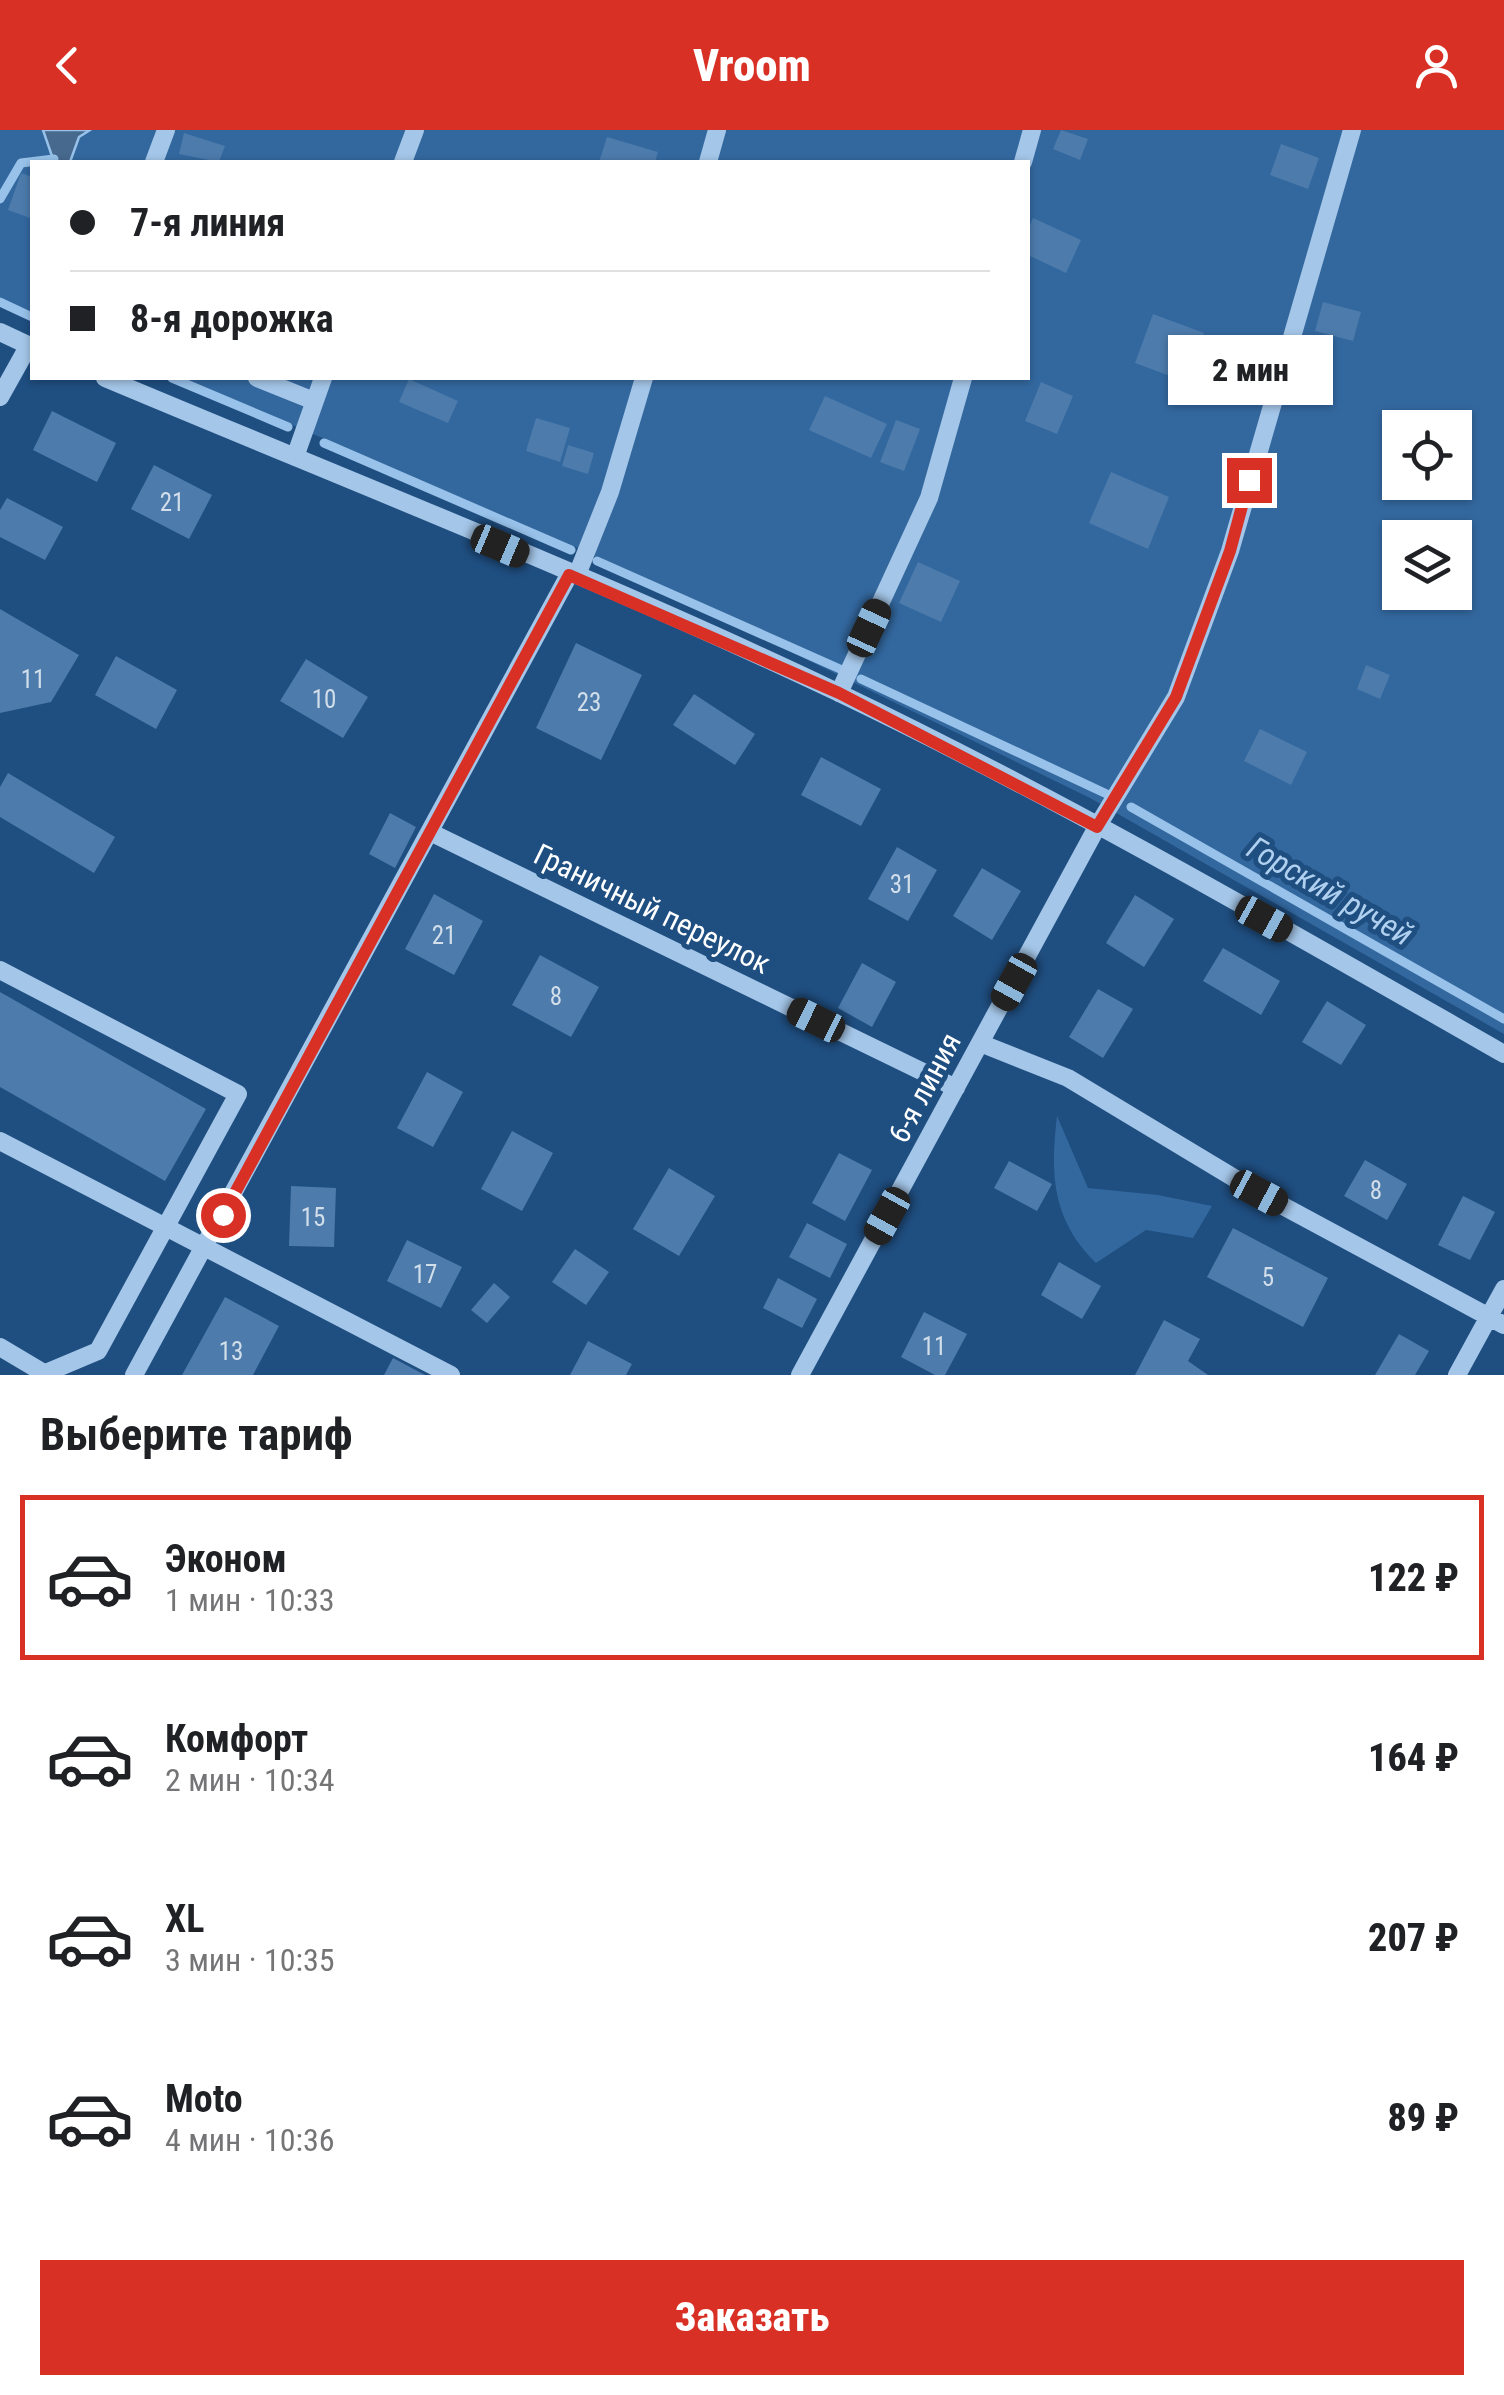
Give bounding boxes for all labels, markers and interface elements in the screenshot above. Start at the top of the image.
icon: back [40,38,95,93]
icon: person [1409,38,1464,93]
text: Vroom [693,39,811,92]
text: 7-я линия [130,201,285,245]
text: 8-я дорожка [130,297,334,341]
callout: 2 мин [1166,335,1332,405]
text: 2 мин [1212,351,1289,389]
map controls [1382,410,1472,610]
button: locate [1382,410,1472,500]
route end [1227,458,1272,503]
house number: 21 [160,488,184,517]
car [467,520,533,572]
button: layers [1382,520,1472,610]
car [843,594,895,662]
house number: 11 [21,665,45,694]
house number: 10 [312,685,336,714]
house number: 23 [577,688,601,717]
water label: Горский ручей [1241,828,1419,954]
street label: Граничный переулок [528,836,776,981]
house number: 31 [890,870,914,899]
car [1230,891,1298,947]
house number: 21 [432,921,456,950]
car [986,948,1042,1016]
house number: 8 [550,982,562,1011]
car [782,993,850,1047]
street label: 6-я линия [881,1027,968,1149]
car [1225,1166,1293,1220]
house number: 8 [1370,1176,1382,1205]
car [859,1182,915,1250]
route start [201,1193,246,1238]
house number: 15 [301,1203,325,1232]
house number: 17 [413,1260,437,1289]
house number: 5 [1262,1263,1274,1292]
house number: 11 [922,1332,946,1361]
house number: 13 [219,1337,243,1366]
text: Выберите тариф [40,1408,353,1461]
icon: car [45,1533,135,1623]
text: Эконом [165,1537,287,1581]
text: 122 ₽ [1368,1556,1459,1600]
text: 1 мин · 10:33 [165,1581,335,1619]
icon: car [45,1713,135,1803]
text: Комфорт [165,1717,308,1761]
text: 164 ₽ [1368,1736,1459,1780]
text: 2 мин · 10:34 [165,1761,335,1799]
icon: car [45,1893,135,1983]
text: XL [165,1897,204,1941]
text: 207 ₽ [1368,1916,1459,1960]
text: 3 мин · 10:35 [165,1941,335,1979]
icon: car [45,2073,135,2163]
text: Moto [165,2077,243,2121]
text: 89 ₽ [1387,2096,1459,2140]
text: 4 мин · 10:36 [165,2121,335,2159]
button: Заказать [40,2260,1464,2375]

